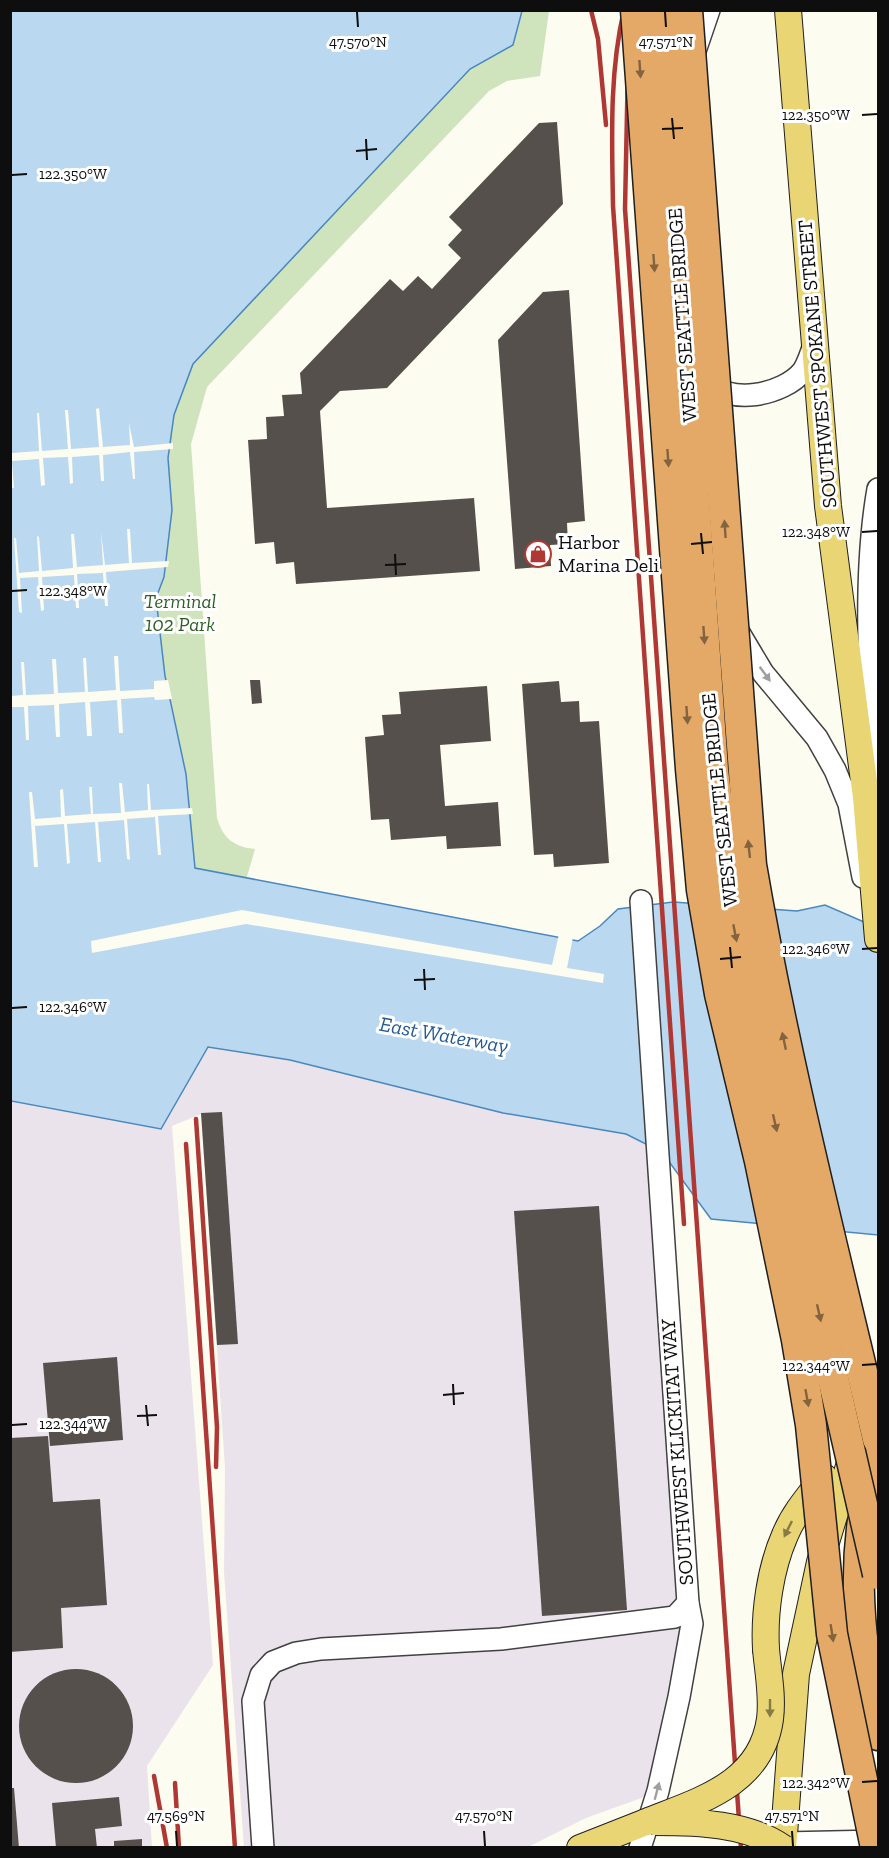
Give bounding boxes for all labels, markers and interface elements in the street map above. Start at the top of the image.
text: 47.570°N [329,33,387,51]
text: 47.571°N [639,33,693,51]
one-way arrow [635,59,645,78]
text: 122.350°W [782,106,850,124]
text: 122.350°W [39,165,107,183]
street label: WEST SEATTLE BRIDGE [663,207,701,423]
street label: SOUTHWEST SPOKANE STREET [792,219,842,509]
one-way arrow [649,254,659,273]
one-way arrow [663,448,673,467]
one-way arrow [720,519,729,538]
text: 122.348°W [782,523,850,541]
place label: Harbor Marina Deli [558,530,660,577]
shop icon: Harbor Marina Deli [523,539,553,569]
text: 122.348°W [39,582,107,600]
park label: Terminal 102 Park [144,589,216,636]
one-way arrow [699,625,708,644]
one-way arrow [759,665,771,681]
street label: WEST SEATTLE BRIDGE [696,692,742,908]
one-way arrow [682,706,691,725]
one-way arrow [744,839,754,858]
one-way arrow [731,923,740,942]
text: 122.346°W [782,940,850,958]
text: 122.346°W [39,998,107,1016]
water label: East Waterway [378,1011,511,1058]
one-way arrow [779,1031,788,1050]
one-way arrow [771,1114,780,1133]
one-way arrow [815,1304,824,1323]
street label: SOUTHWEST KLICKITAT WAY [656,1317,698,1586]
text: 122.344°W [782,1357,850,1375]
one-way arrow [803,1389,812,1408]
text: 122.344°W [39,1415,107,1433]
one-way arrow [783,1521,793,1538]
one-way arrow [828,1624,837,1643]
one-way arrow [765,1698,775,1717]
text: 122.342°W [782,1774,850,1792]
one-way arrow [653,1782,662,1800]
text: 47.569°N [147,1807,205,1825]
text: 47.570°N [455,1807,513,1825]
text: 47.571°N [765,1807,819,1825]

